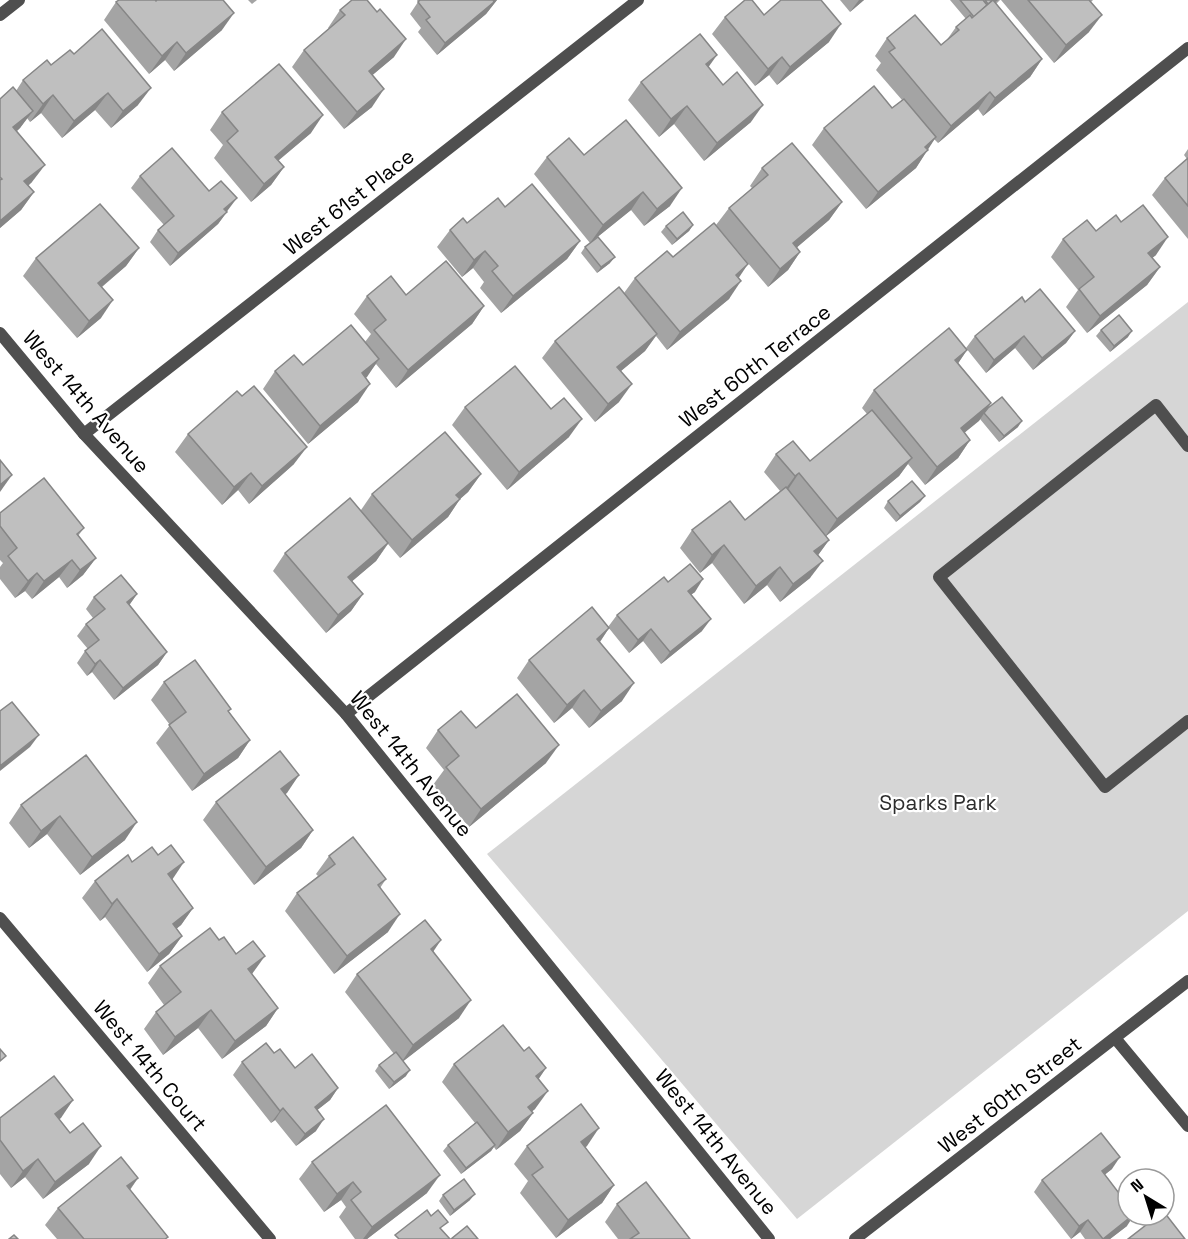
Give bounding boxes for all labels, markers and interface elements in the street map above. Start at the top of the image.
street label: West 61st Place [278,142,419,261]
street label: West 60th Terrace [673,298,836,433]
street label: West 14th Avenue [17,325,156,478]
street label: West 14th Avenue [344,685,479,842]
park label: Sparks Park [879,789,997,816]
street label: West 14th Court [88,995,213,1137]
street label: West 60th Street [932,1030,1087,1159]
street label: West 14th Avenue [649,1063,784,1220]
north arrow [1116,1167,1176,1227]
text: N [1126,1174,1148,1197]

